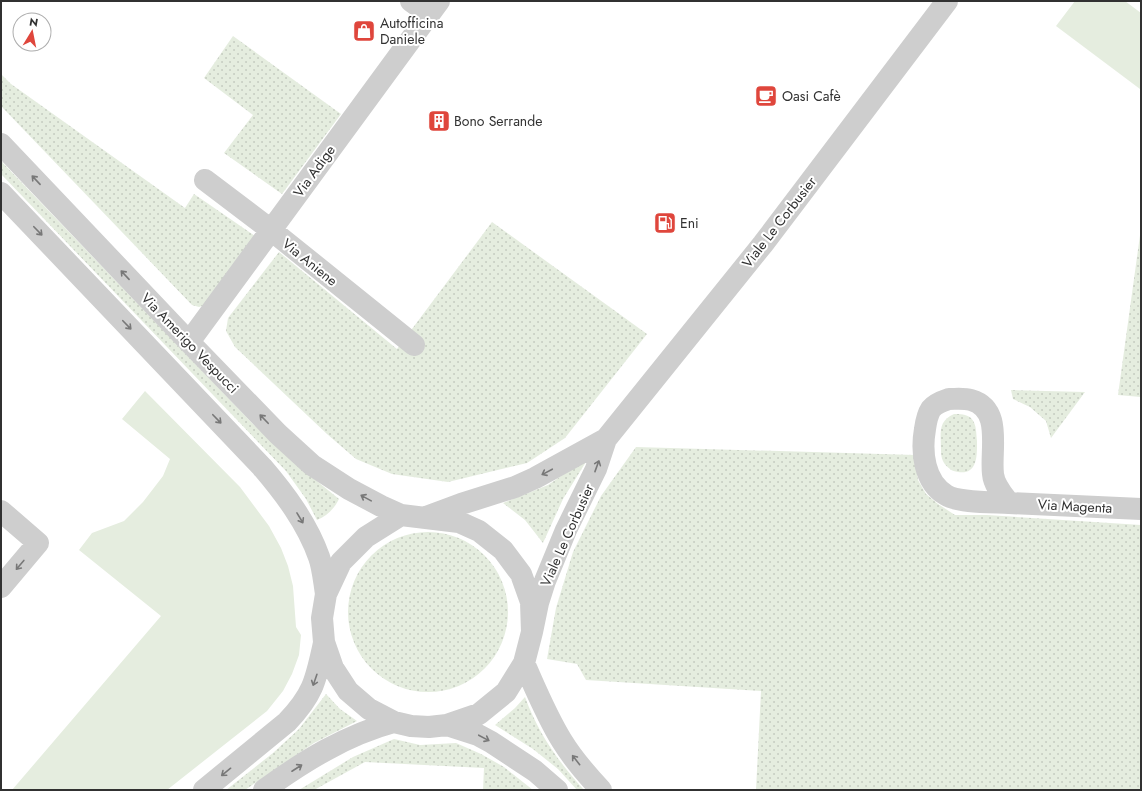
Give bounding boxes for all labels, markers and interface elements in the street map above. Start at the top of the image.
north arrow [12,12,52,52]
place label: Autofficina Daniele [380,13,443,49]
text: N [28,14,39,31]
shop icon: Autofficina Daniele [351,18,377,44]
cafe icon: Oasi Cafè [753,83,779,109]
place label: Oasi Cafè [782,86,841,106]
building icon: Bono Serrande [426,108,452,134]
place label: Bono Serrande [454,111,542,131]
street label: Via Adige [288,141,340,201]
street label: Viale Le Corbusier [737,172,821,272]
one-way arrow [31,175,40,185]
fuel station icon: Eni [652,210,678,236]
place label: Eni [680,213,699,233]
one-way arrow [33,226,42,236]
street label: Via Aniene [278,234,342,290]
one-way arrow [120,270,130,280]
street label: Via Amerigo Vespucci [137,288,243,398]
one-way arrow [122,320,132,330]
one-way arrow [212,414,222,424]
one-way arrow [259,414,268,424]
one-way arrow [593,460,601,472]
one-way arrow [541,469,553,476]
street label: Viale Le Corbusier [535,480,599,590]
one-way arrow [360,494,372,501]
street label: Via Magenta [1037,494,1113,518]
one-way arrow [297,512,305,524]
one-way arrow [15,560,24,570]
one-way arrow [311,673,318,686]
one-way arrow [477,735,489,742]
one-way arrow [572,755,580,766]
one-way arrow [291,764,302,772]
one-way arrow [221,767,232,776]

